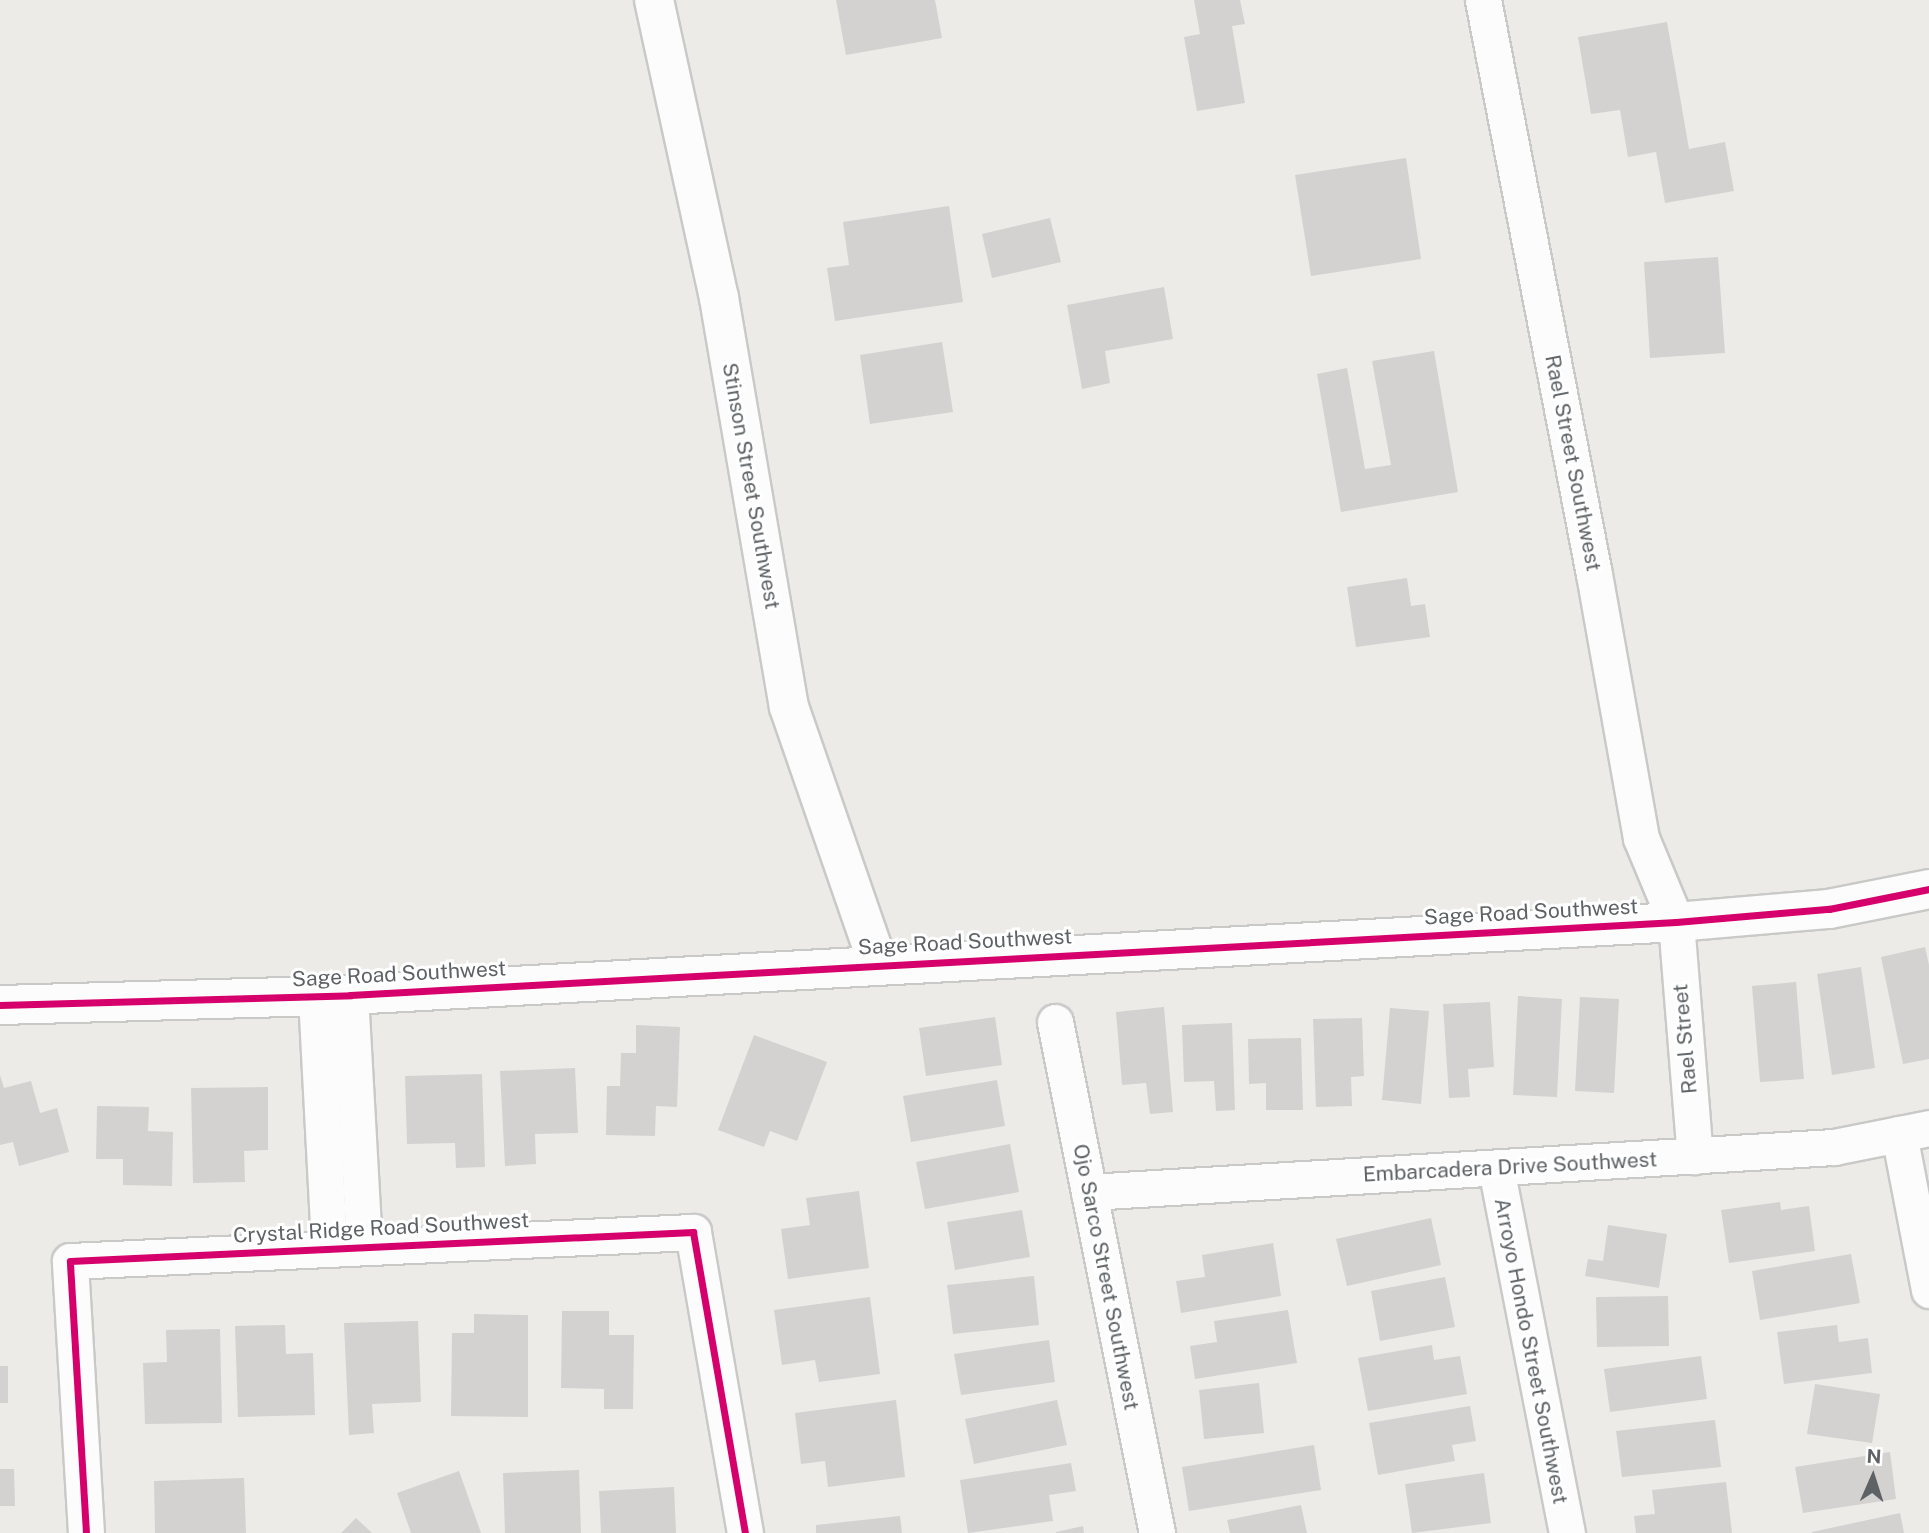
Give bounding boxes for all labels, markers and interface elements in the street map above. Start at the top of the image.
street label: Rael Street Southwest [1540,353,1606,573]
street label: Stinson Street Southwest [717,361,785,611]
street label: Sage Road Southwest [1423,894,1639,930]
street label: Sage Road Southwest [857,924,1073,960]
street label: Sage Road Southwest [291,956,507,992]
street label: Rael Street [1668,983,1702,1095]
street label: Ojo Sarco Street Southwest [1068,1142,1144,1412]
street label: Embarcadera Drive Southwest [1362,1147,1658,1187]
street label: Arroyo Hondo Street Southwest [1489,1196,1573,1506]
street label: Crystal Ridge Road Southwest [232,1208,530,1248]
north arrow [1838,1442,1908,1512]
text: N [1866,1445,1882,1467]

